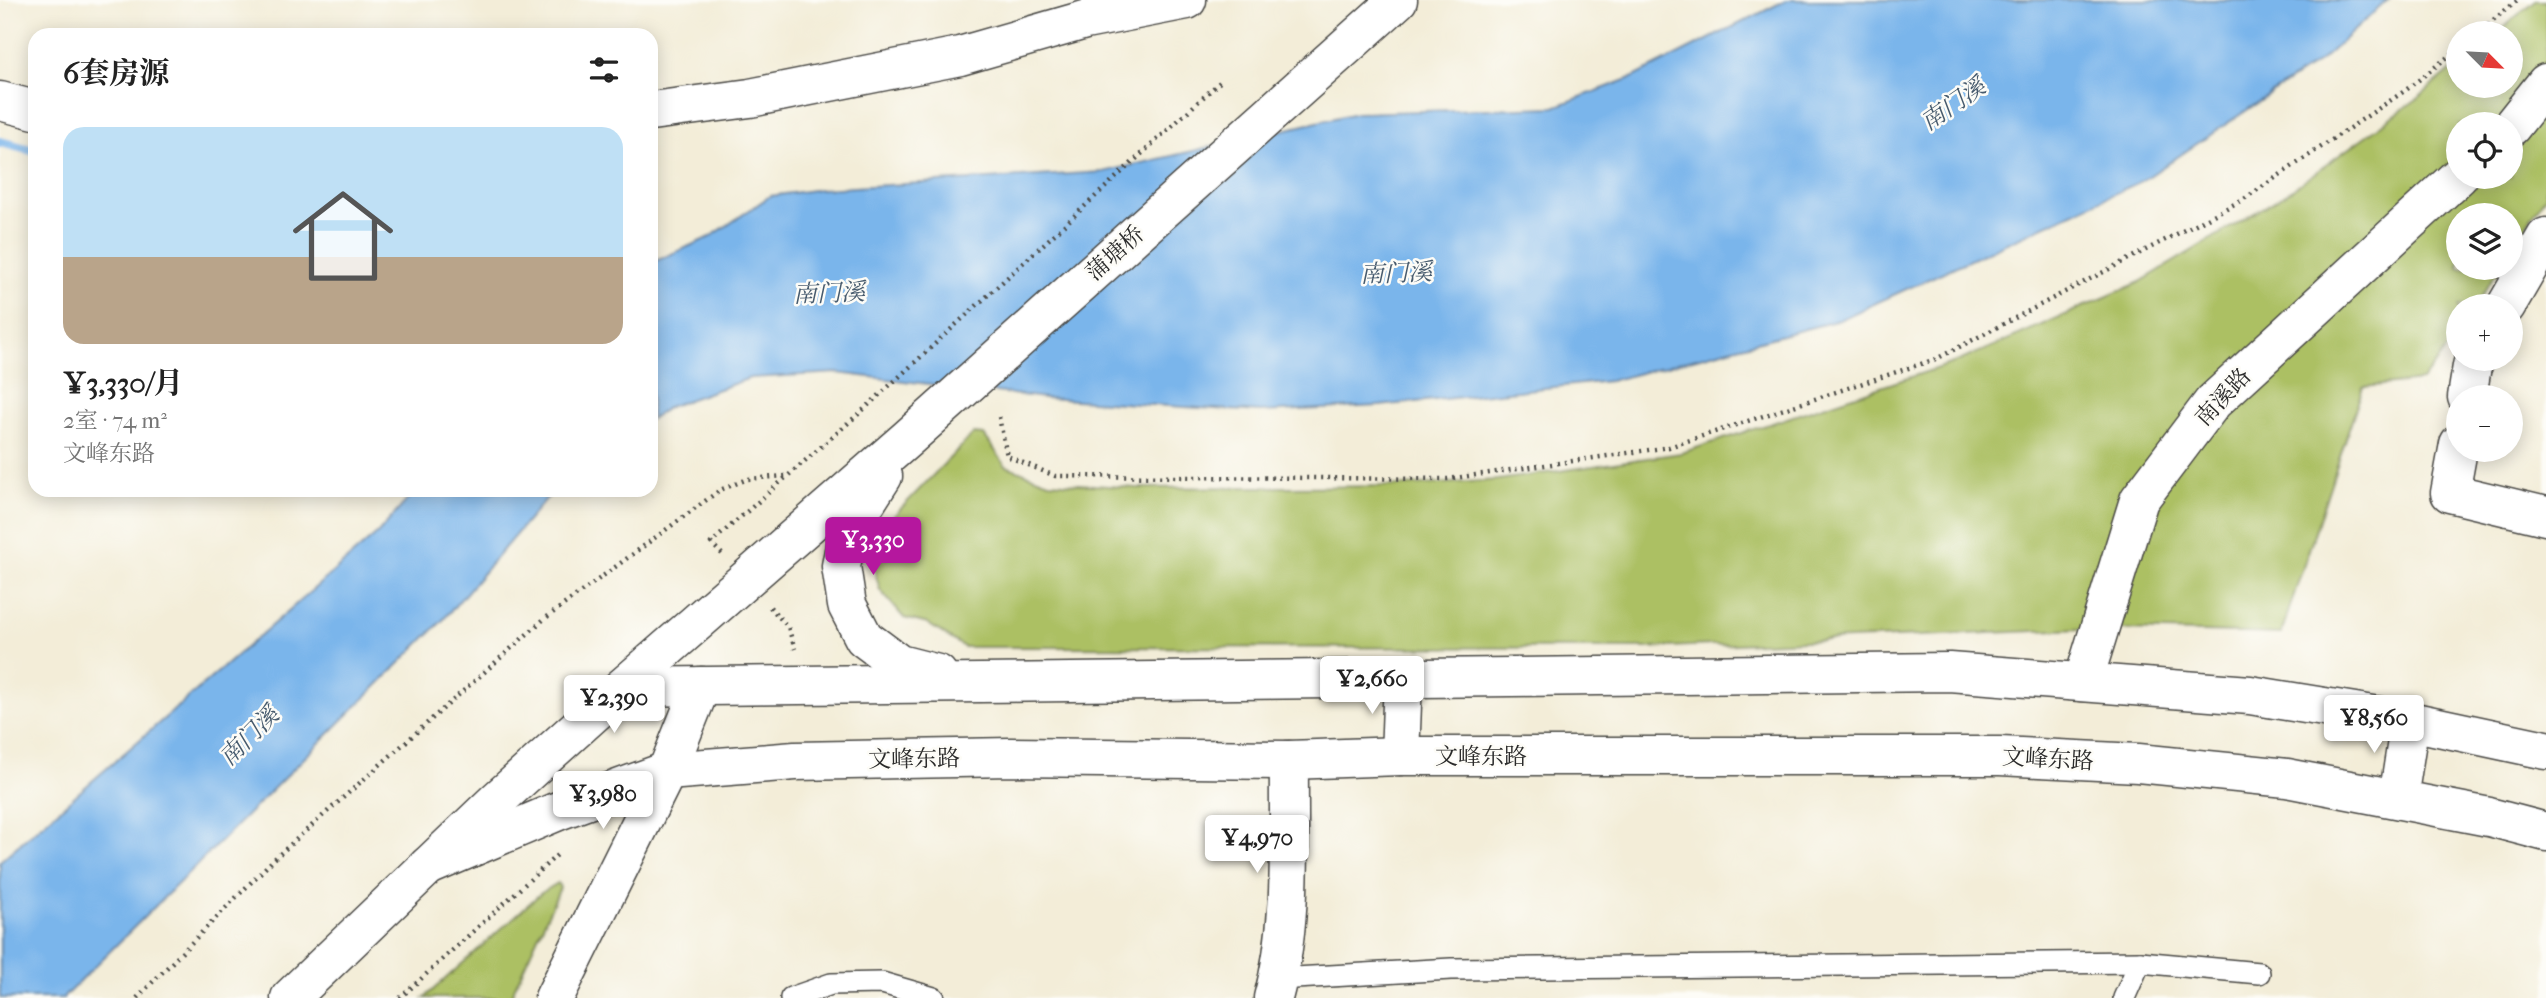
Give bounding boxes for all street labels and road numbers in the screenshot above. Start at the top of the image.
street label: 蒲塘桥 [1080,220,1150,286]
street label: 南溪路 [2190,363,2256,431]
street label: 文峰东路 [1435,743,1527,770]
street label: 文峰东路 [2001,743,2095,775]
street label: 文峰东路 [868,745,960,773]

